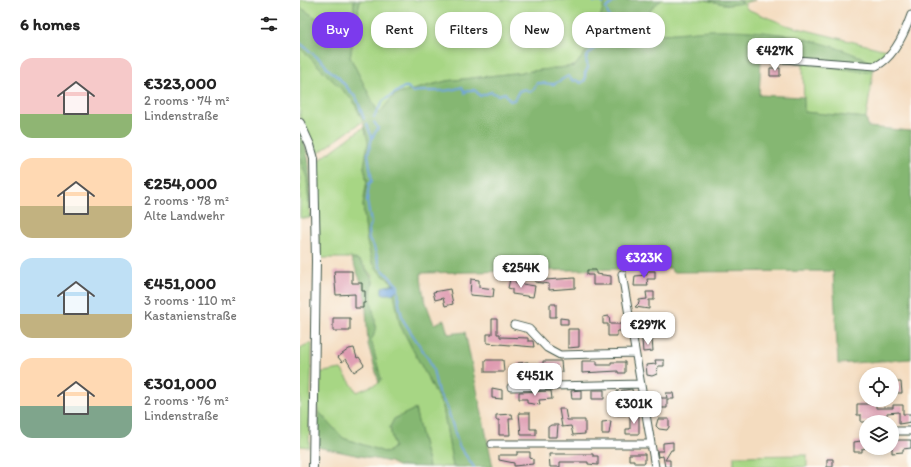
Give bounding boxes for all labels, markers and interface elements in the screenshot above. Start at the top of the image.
chip: Buy [312,12,363,48]
chip: Rent [371,12,427,48]
chip: Filters [435,12,502,48]
chip: New [510,12,564,48]
chip: Apartment [572,12,665,48]
icon: filters [258,13,280,35]
text: 6 homes [20,14,80,34]
pin: €427K [747,38,803,72]
text: €427K [757,43,793,58]
text: €323,000 [144,73,217,93]
icon: home [52,74,100,122]
text: 2 rooms · 74 m² [144,93,230,108]
text: Lindenstraße [144,108,218,123]
text: €254,000 [144,173,217,193]
icon: home [52,174,100,222]
text: 2 rooms · 78 m² [144,193,229,208]
text: Alte Landwehr [144,208,225,223]
pin: €323K [616,245,672,279]
text: €323K [626,250,662,265]
pin: €254K [493,255,549,289]
text: €254K [502,260,540,275]
text: €451,000 [144,273,216,293]
icon: home [52,274,100,322]
text: 3 rooms · 110 m² [144,293,236,308]
text: Kastanienstraße [144,308,237,323]
pin: €297K [620,312,676,346]
text: €297K [630,317,666,332]
pin: €451K [507,363,563,397]
map controls [859,367,899,455]
button: locate [859,367,899,407]
text: €451K [517,368,553,383]
text: €301,000 [144,373,217,393]
icon: home [52,374,100,422]
pin: €301K [606,391,662,425]
text: 2 rooms · 76 m² [144,393,229,408]
text: €301K [616,396,652,411]
text: Lindenstraße [144,408,218,423]
button: layers [859,415,899,455]

